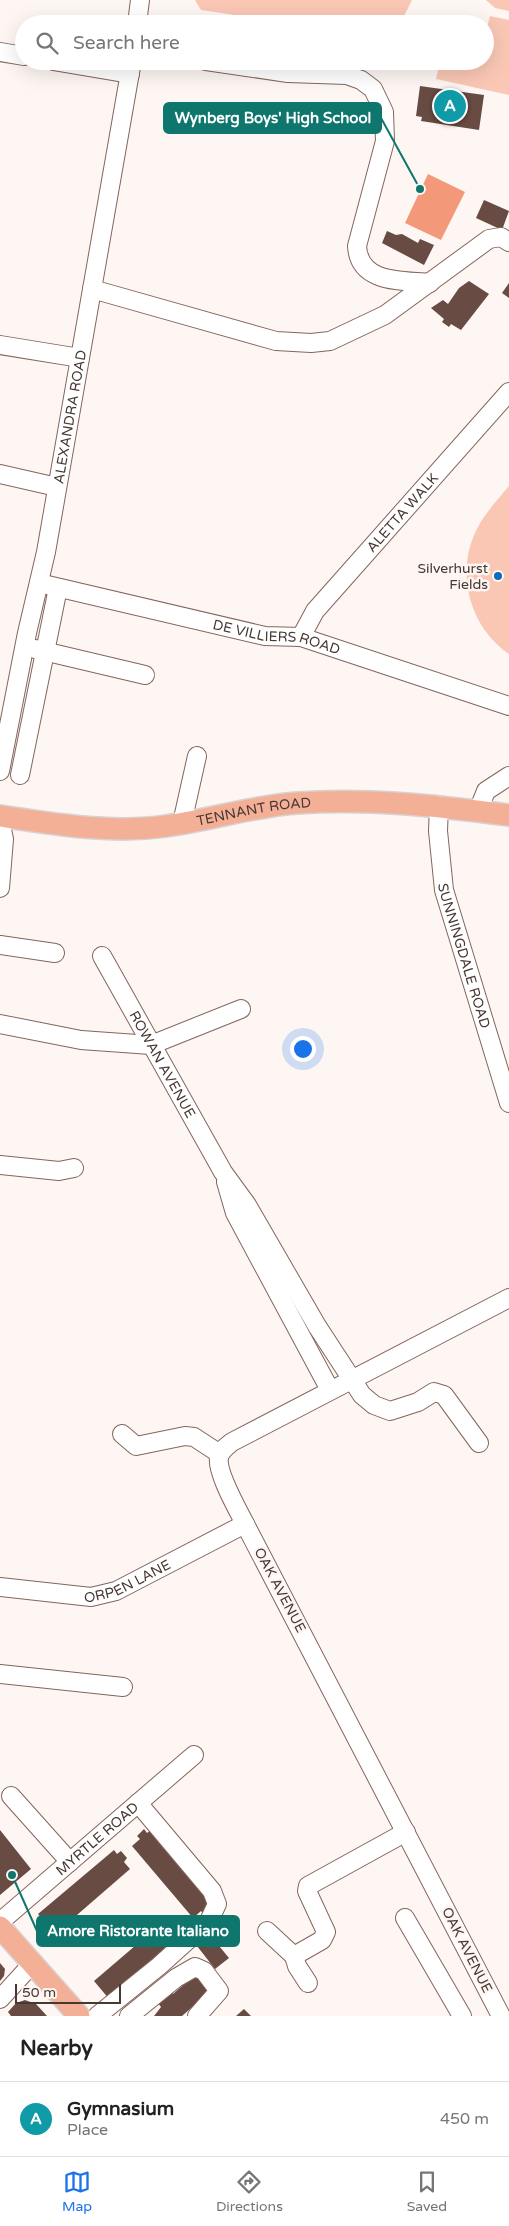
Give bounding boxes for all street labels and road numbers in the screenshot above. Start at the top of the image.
street label: ALEXANDRA ROAD [50,349,90,485]
street label: ALETTA WALK [363,470,442,556]
street label: DE VILLIERS ROAD [211,616,343,658]
street label: TENNANT ROAD [195,794,311,829]
street label: SUNNINGDALE ROAD [435,882,494,1030]
street label: ROWAN AVENUE [126,1008,199,1121]
street label: OAK AVENUE [250,1545,310,1635]
street label: ORPEN LANE [83,1556,173,1606]
street label: MYRTLE ROAD [52,1798,142,1879]
street label: OAK AVENUE [438,1904,496,1996]

